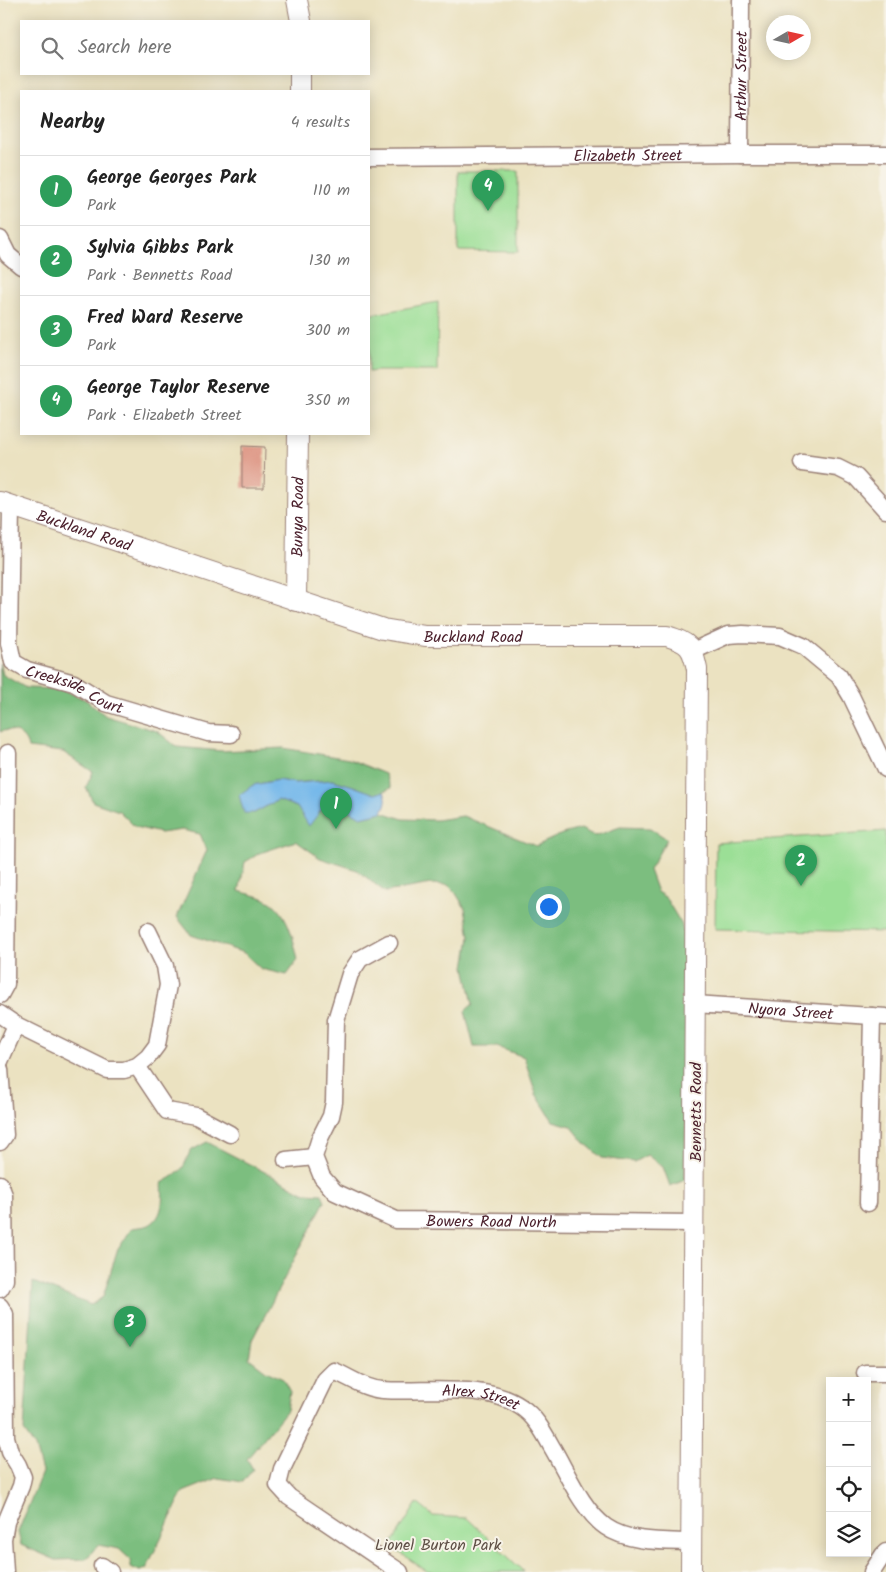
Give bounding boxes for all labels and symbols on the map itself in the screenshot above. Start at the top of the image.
north arrow [766,15,811,60]
street label: Arthur Street [729,30,755,121]
street label: Elizabeth Street [573,143,683,169]
pin: 4 [472,170,504,211]
street label: Bunya Road [286,476,311,557]
street label: Buckland Road [33,504,136,559]
street label: Buckland Road [423,625,523,650]
street label: Creekside Court [22,659,127,722]
pin: 1 [320,788,352,829]
pin: 2 [785,845,817,886]
your location [536,894,562,920]
street label: Nyora Street [747,997,835,1027]
street label: Bennetts Road [684,1061,709,1162]
street label: Bowers Road North [426,1209,557,1236]
pin: 3 [114,1306,146,1347]
street label: Alrex Street [442,1379,525,1418]
park label: Lionel Burton Park [375,1533,502,1558]

